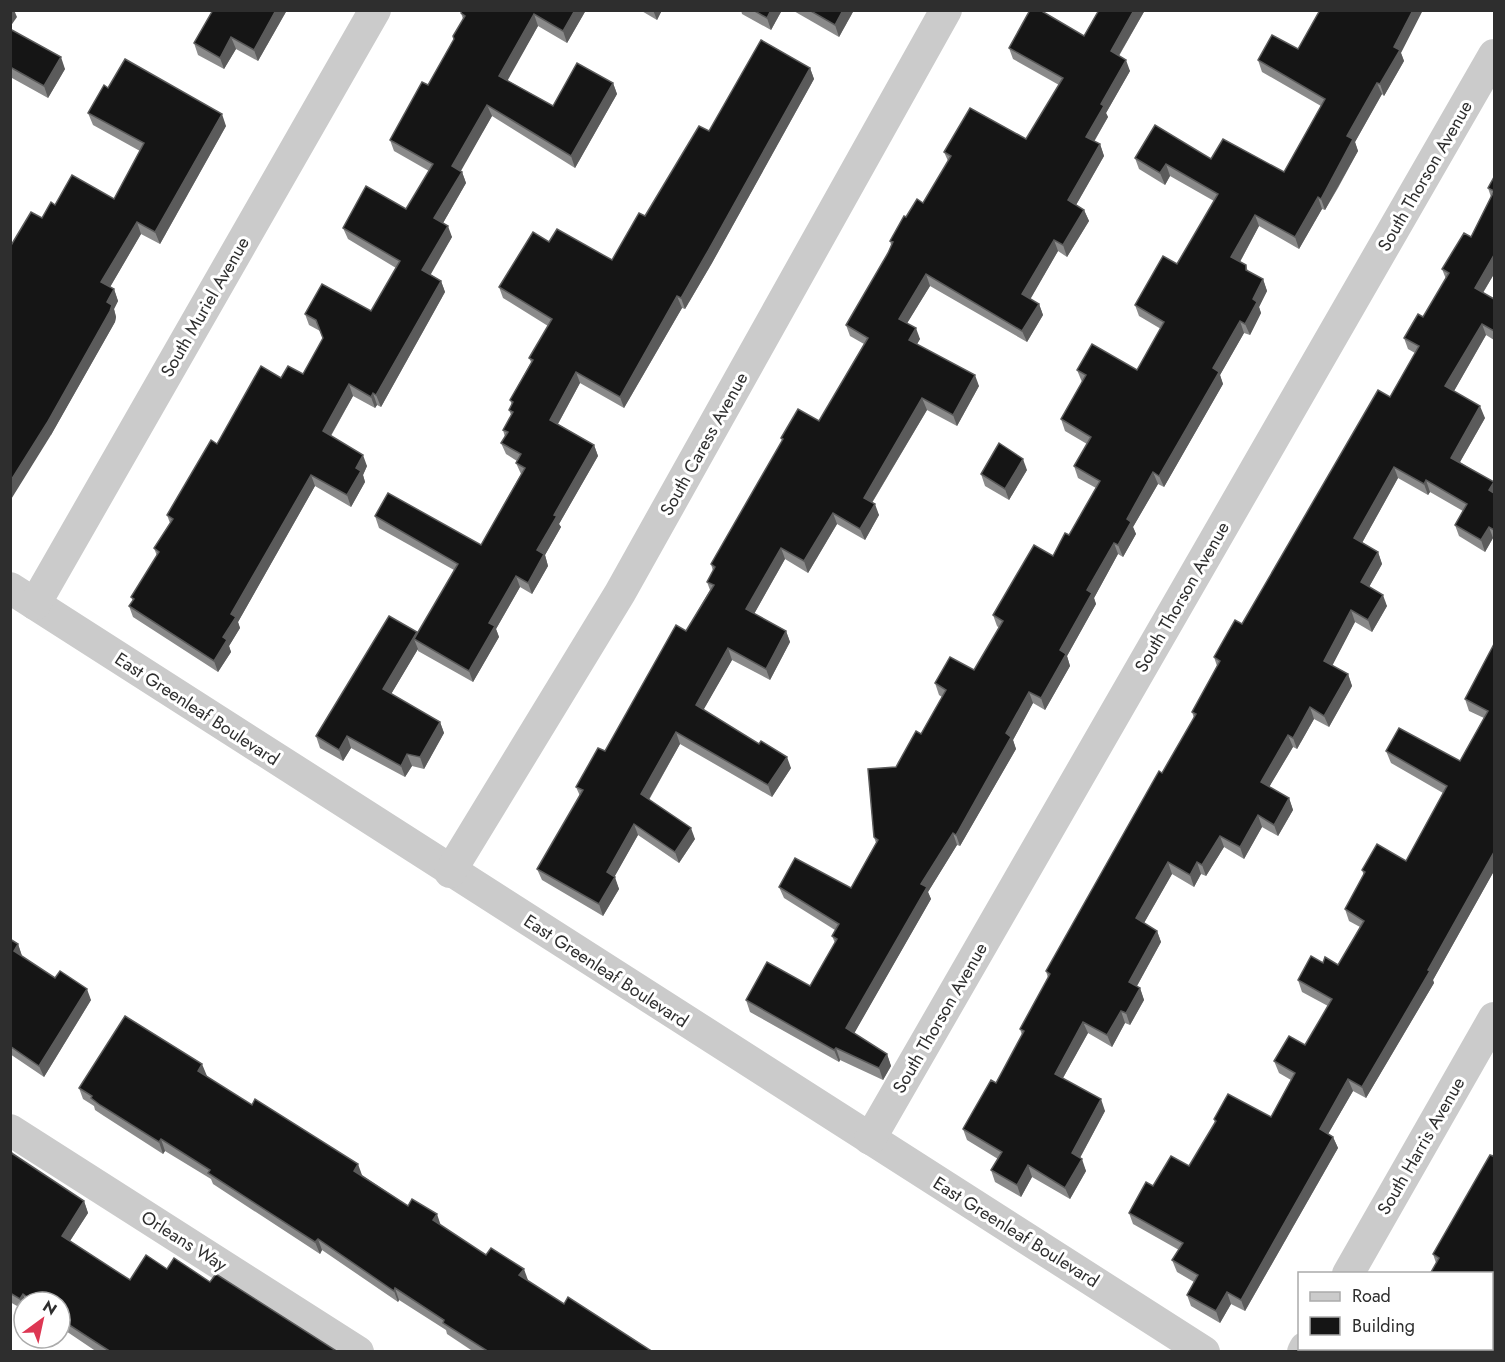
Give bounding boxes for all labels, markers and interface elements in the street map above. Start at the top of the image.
street label: South Thorson Avenue [1371,96,1479,256]
street label: South Muriel Avenue [154,232,256,382]
street label: South Caress Avenue [654,368,754,520]
street label: South Thorson Avenue [1128,517,1236,677]
street label: East Greenleaf Boulevard [110,646,284,772]
street label: East Greenleaf Boulevard [519,908,693,1034]
street label: South Thorson Avenue [886,938,994,1098]
street label: South Harris Avenue [1371,1072,1471,1220]
street label: East Greenleaf Boulevard [928,1170,1104,1294]
street label: Orleans Way [136,1204,232,1278]
legend [1298,1272,1493,1350]
text: Road [1352,1283,1391,1309]
north arrow [12,1290,72,1350]
text: N [38,1295,61,1321]
text: Building [1352,1313,1415,1339]

